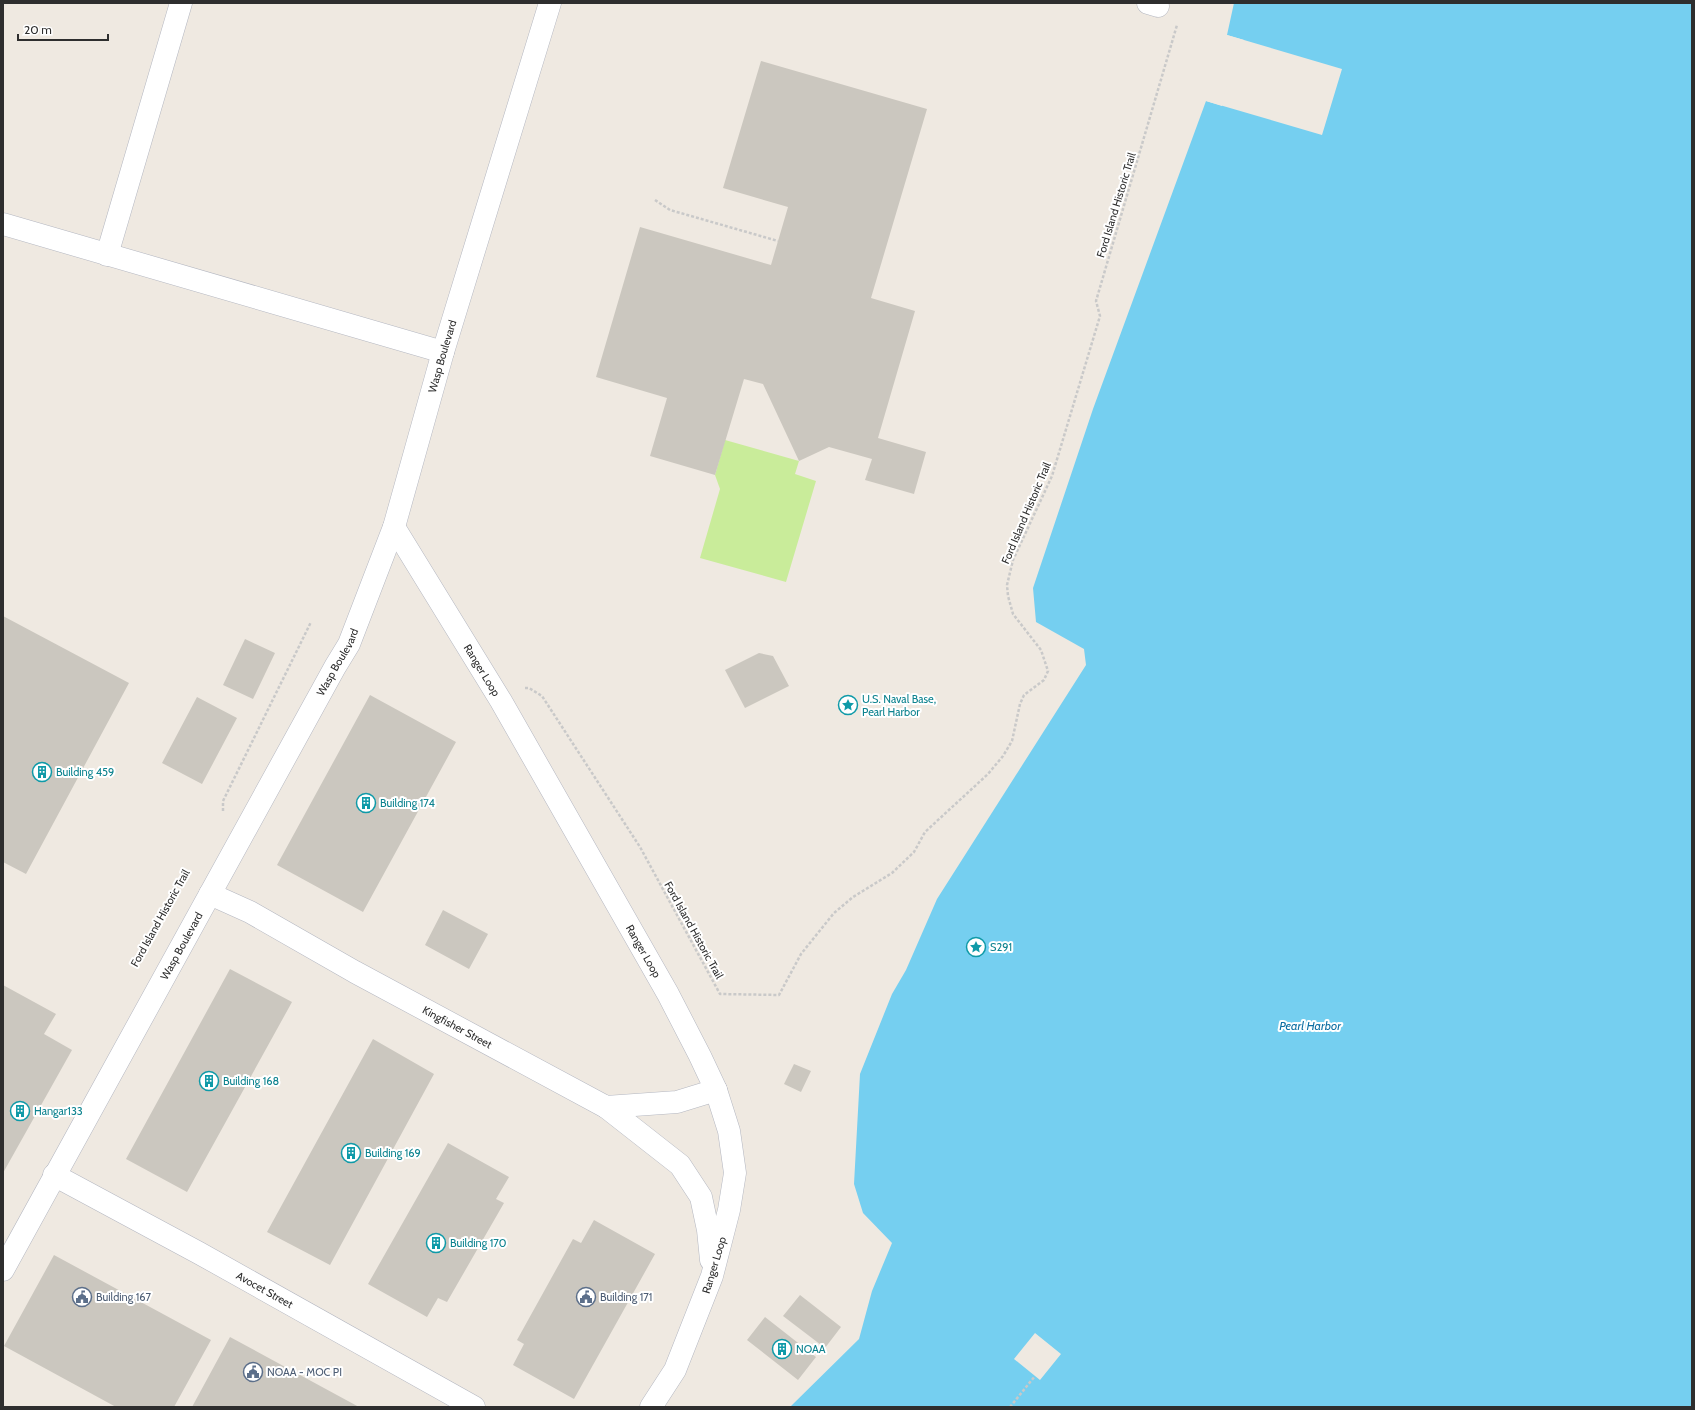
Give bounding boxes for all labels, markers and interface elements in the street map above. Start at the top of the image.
scale bar [18,16,108,42]
text: 20 m [24,22,52,37]
street label: Ford Island Historic Trail [1093,150,1139,259]
street label: Wasp Boulevard [425,318,459,394]
street label: Ford Island Historic Trail [998,460,1054,566]
street label: Wasp Boulevard [313,626,361,698]
street label: Ranger Loop [461,641,503,699]
place label: U.S. Naval Base, Pearl Harbor [862,692,936,719]
place icon: U.S. Naval Base, Pearl Harbor [837,694,859,716]
building icon: Building 459 [31,761,53,783]
place label: Building 459 [56,765,114,779]
building icon: Building 174 [355,792,377,814]
place label: Building 174 [380,796,435,810]
street label: Ford Island Historic Trail [127,867,193,969]
street label: Ford Island Historic Trail [661,879,727,981]
street label: Wasp Boulevard [157,910,206,982]
street label: Ranger Loop [623,922,664,980]
place icon: S291 [965,936,987,958]
place label: S291 [990,940,1012,954]
street label: Kingfisher Street [420,1003,495,1052]
water label: Pearl Harbor [1279,1018,1342,1033]
building icon: Building 168 [198,1070,220,1092]
place label: Building 168 [223,1074,279,1088]
building icon: Hangar133 [9,1100,31,1122]
place label: Hangar133 [34,1104,83,1118]
building icon: Building 169 [340,1142,362,1164]
place label: Building 169 [365,1146,421,1160]
building icon: Building 170 [425,1232,447,1254]
street label: Ranger Loop [699,1235,729,1295]
place label: Building 170 [450,1236,507,1250]
street label: Avocet Street [234,1268,296,1311]
public building icon: Building 167 [71,1286,93,1308]
public building icon: Building 171 [575,1286,597,1308]
place label: Building 167 [96,1290,151,1304]
place label: Building 171 [600,1290,652,1304]
building icon: NOAA [771,1338,793,1360]
place label: NOAA [796,1342,826,1356]
public building icon: NOAA - MOC PI [242,1361,264,1383]
place label: NOAA - MOC PI [267,1365,342,1379]

